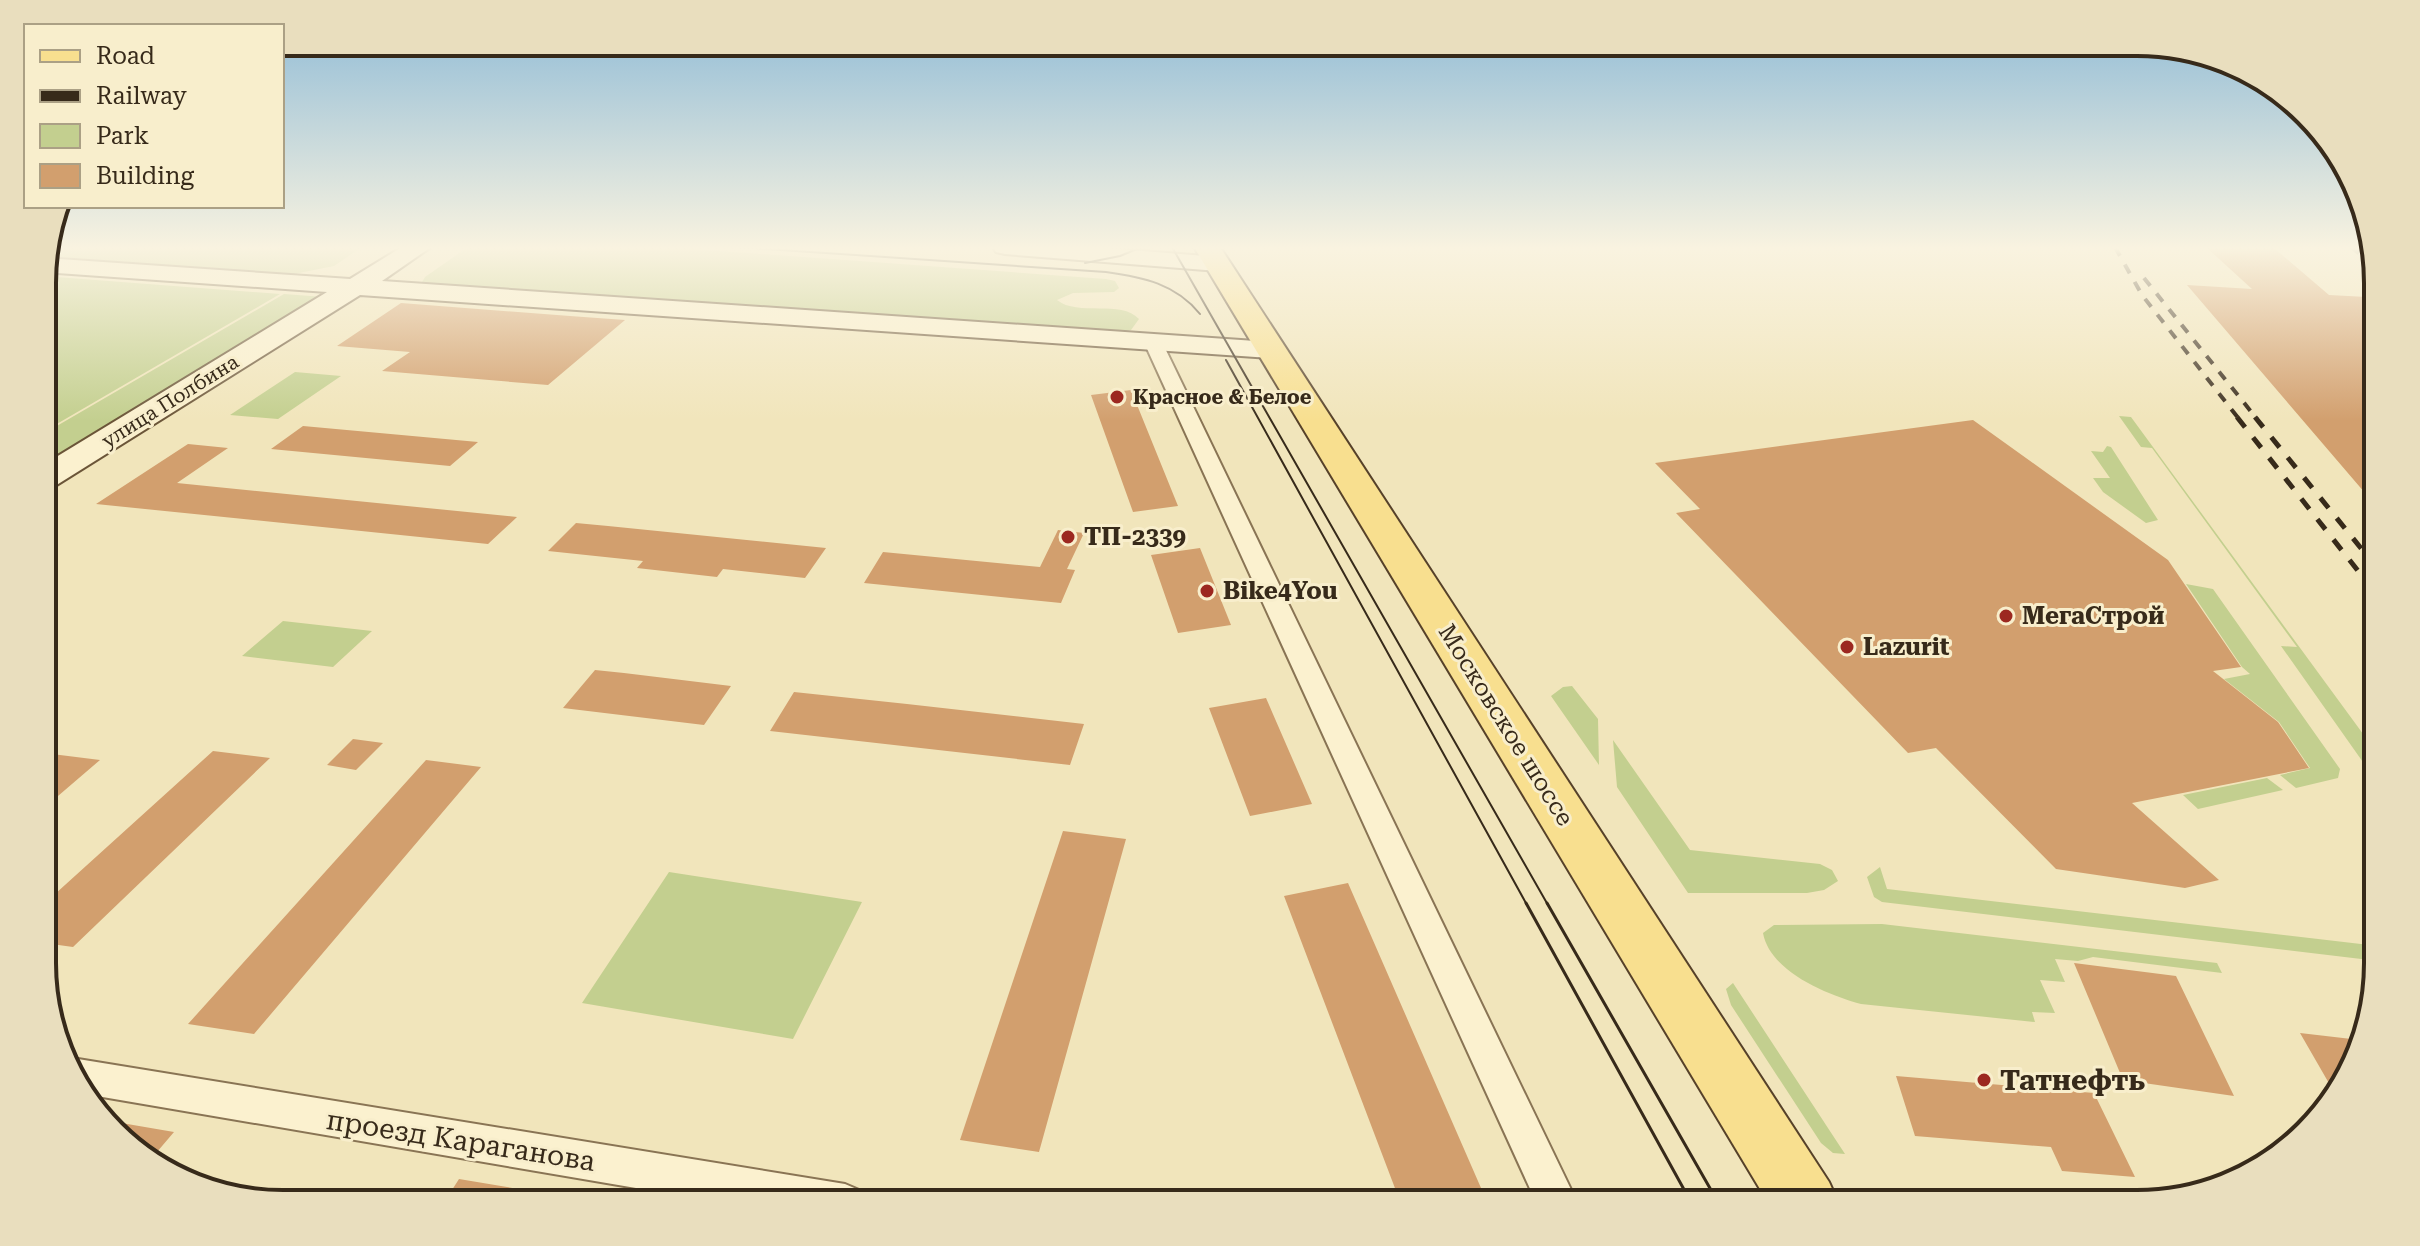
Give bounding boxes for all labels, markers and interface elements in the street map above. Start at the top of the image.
legend [24,24,284,208]
text: Road [96,42,155,70]
text: Railway [96,82,187,110]
text: Park [96,122,149,150]
text: Building [96,162,194,190]
street label: улица Полбина [97,349,243,453]
place label: Красное & Белое [1133,385,1312,409]
marker: Красное & Белое [1108,388,1126,406]
place label: ТП-2339 [1084,523,1186,551]
marker: ТП-2339 [1059,528,1077,546]
place label: Bike4You [1223,577,1338,605]
marker: Bike4You [1198,582,1216,600]
place label: МегаСтрой [2022,602,2164,630]
marker: МегаСтрой [1997,607,2015,625]
street label: Московское шоссе [1433,619,1579,831]
place label: Lazurit [1863,633,1950,661]
marker: Lazurit [1838,638,1856,656]
place label: Татнефть [2000,1064,2145,1097]
marker: Татнефть [1975,1071,1993,1089]
street label: проезд Караганова [324,1103,598,1178]

